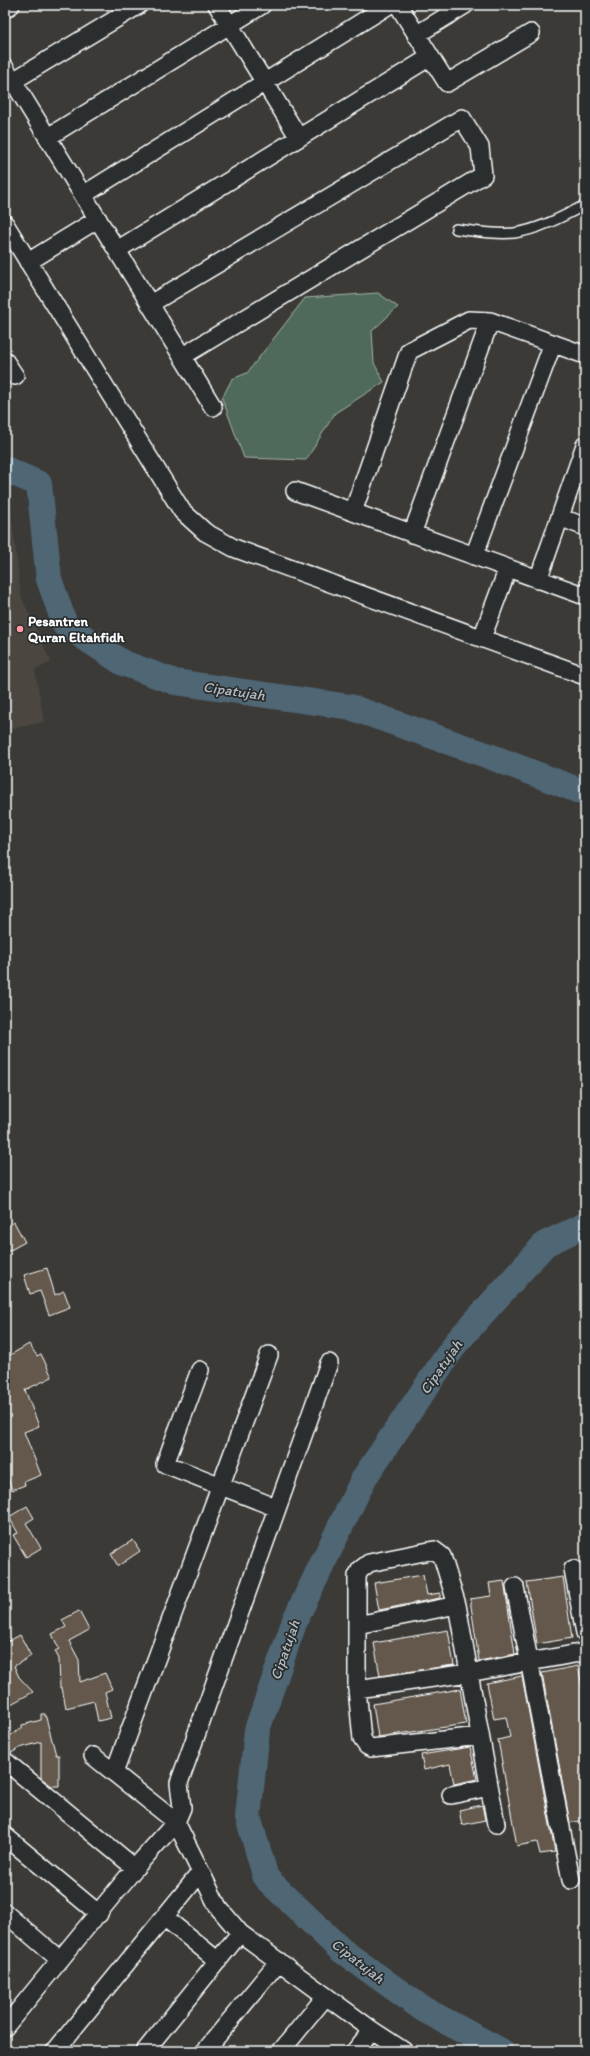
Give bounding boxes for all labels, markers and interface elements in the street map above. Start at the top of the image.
place label: Pesantren Quran Eltahfidh [28,613,125,646]
marker: Pesantren Quran Eltahfidh [15,624,25,634]
water label: Cipatujah [202,678,267,704]
water label: Cipatujah [416,1336,467,1398]
water label: Cipatujah [266,1617,304,1682]
water label: Cipatujah [328,1935,389,1988]

